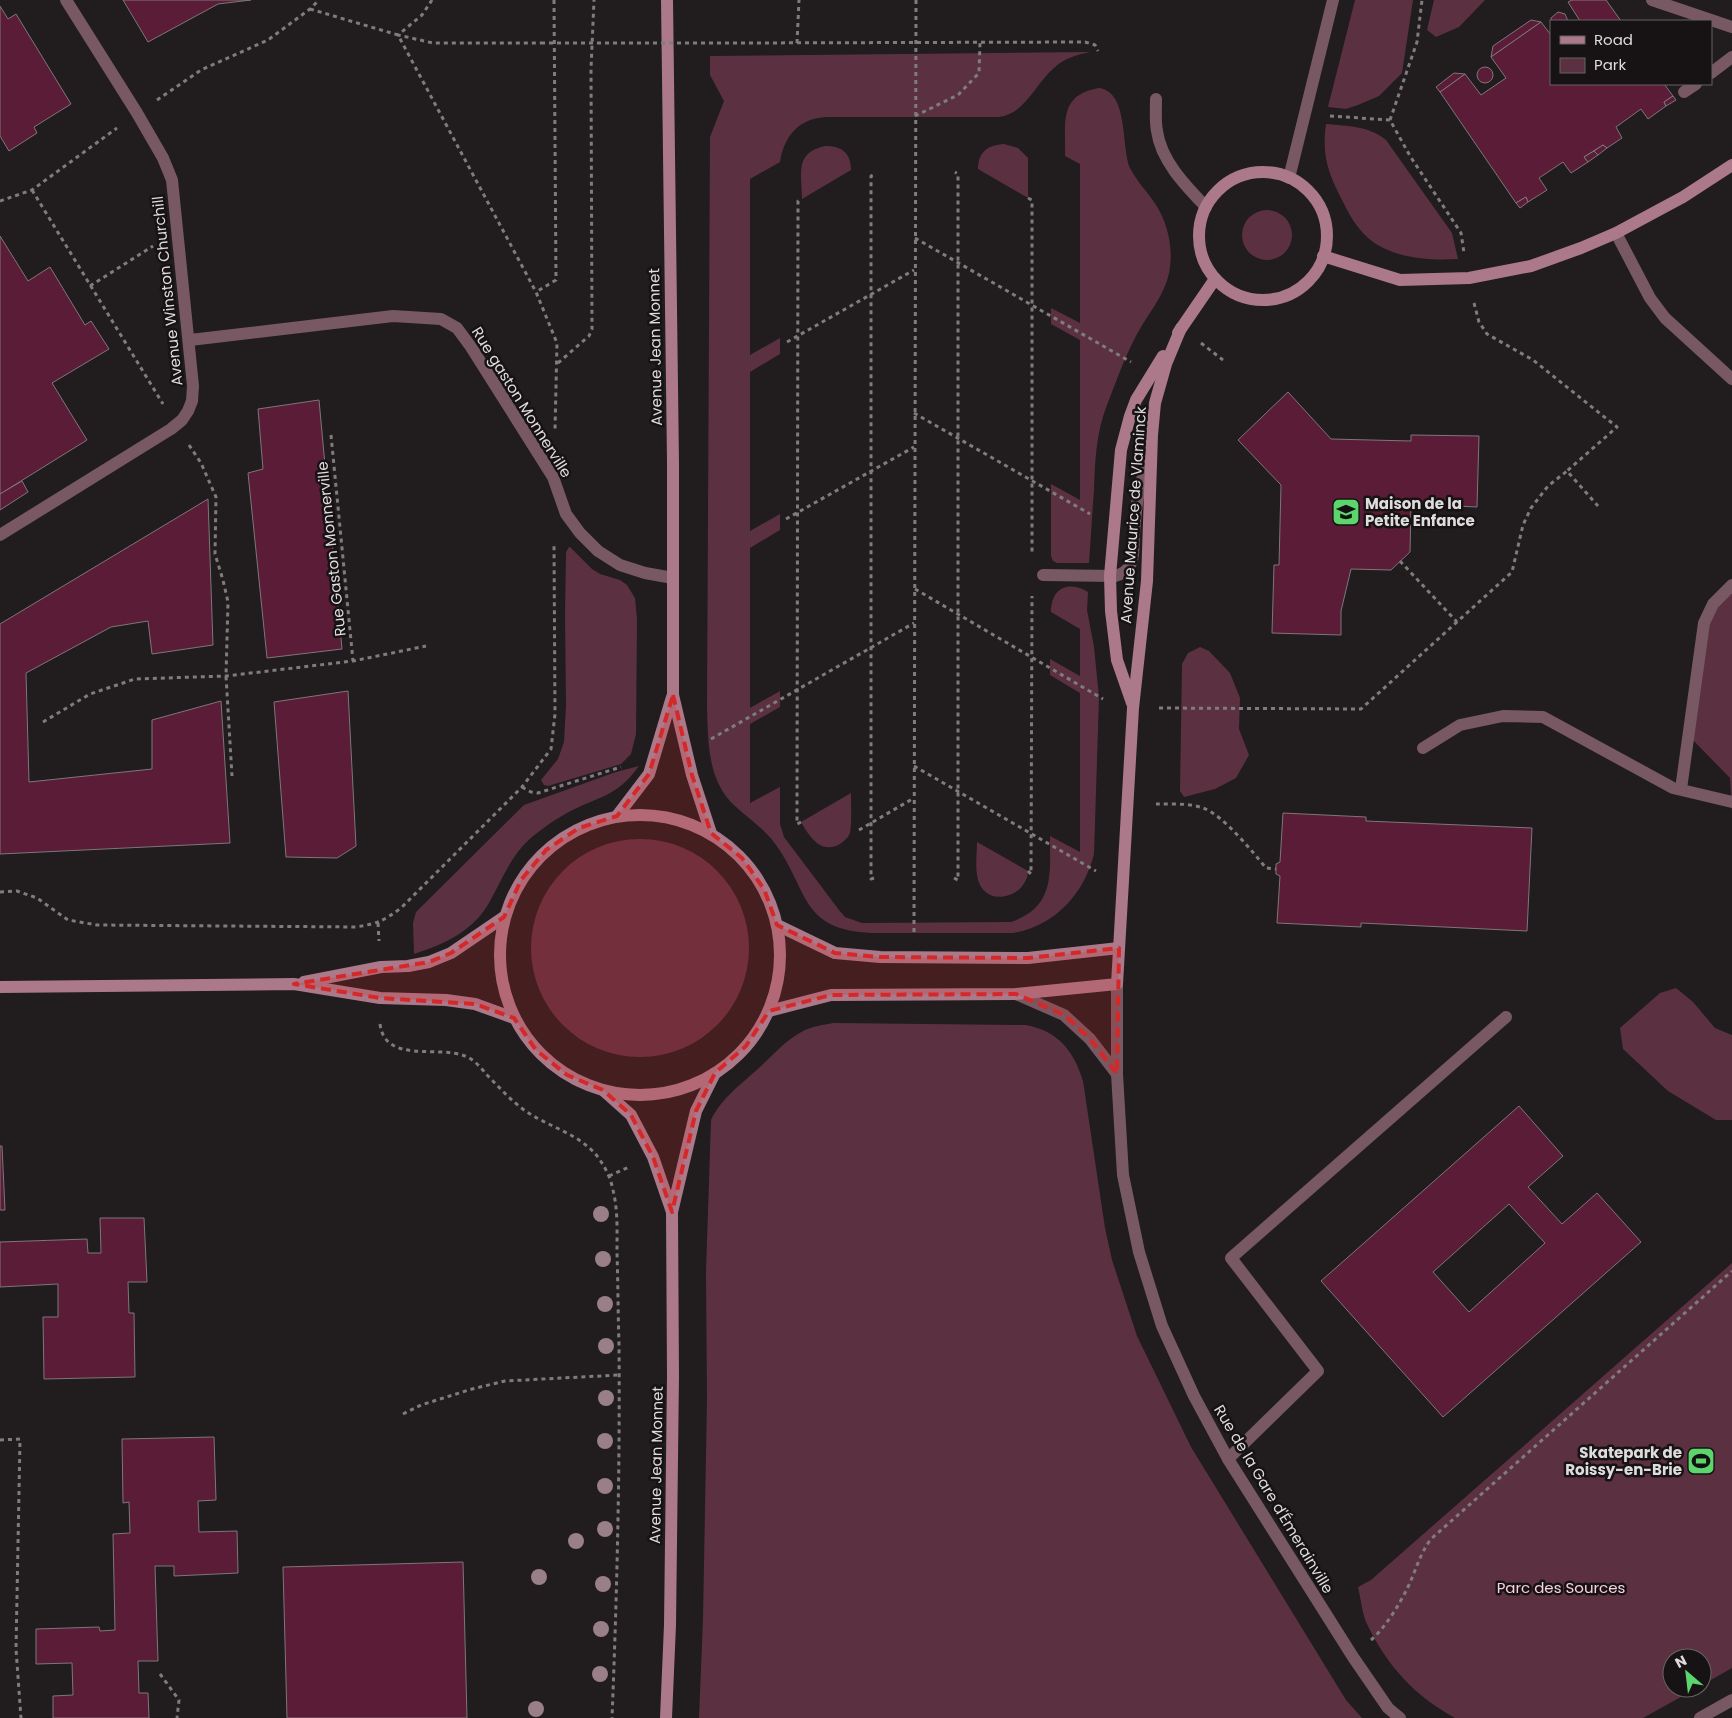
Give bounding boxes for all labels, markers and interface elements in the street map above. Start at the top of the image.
legend [1550,20,1712,85]
text: Road [1594,29,1633,50]
text: Park [1594,54,1626,75]
street label: Avenue Winston Churchill [147,195,187,387]
street label: Avenue Jean Monnet [643,268,667,426]
street label: Rue gaston Monnerville [467,323,577,481]
street label: Avenue Maurice de Vlaminck [1115,405,1151,624]
street label: Rue Gaston Monnerville [311,461,351,637]
place label: Maison de la Petite Enfance [1365,493,1475,531]
school or university icon: Maison de la Petite Enfance [1331,497,1361,527]
street label: Avenue Jean Monnet [644,1386,668,1544]
street label: Rue de la Gare d'Émerainville [1209,1401,1339,1597]
place label: Skatepark de Roissy-en-Brie [1565,1442,1682,1480]
sports icon: Skatepark de Roissy-en-Brie [1686,1446,1716,1476]
park label: Parc des Sources [1497,1577,1625,1598]
north arrow [1662,1648,1712,1698]
text: N [1672,1650,1690,1673]

